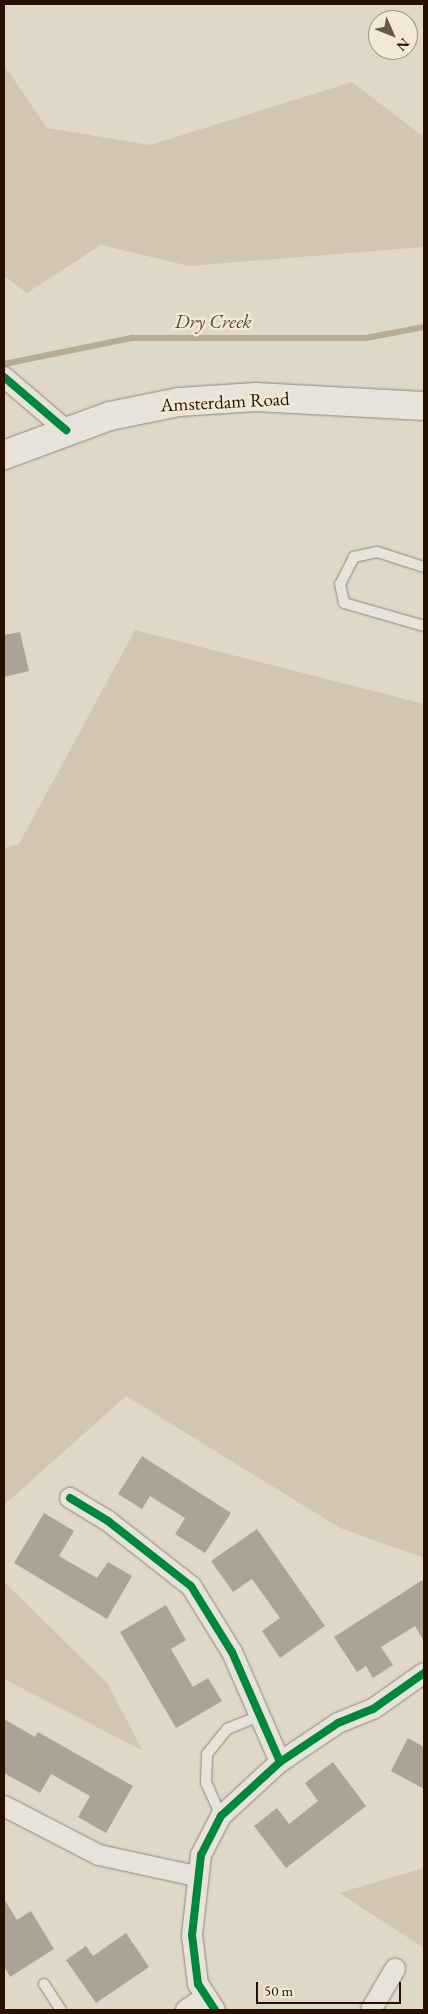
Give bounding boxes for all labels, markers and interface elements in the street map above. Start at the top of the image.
north arrow [368,10,418,60]
text: N [393,34,413,55]
water label: Dry Creek [174,309,252,333]
street label: Amsterdam Road [160,387,290,417]
scale bar [258,1972,403,2004]
text: 50 m [264,1981,293,2000]

